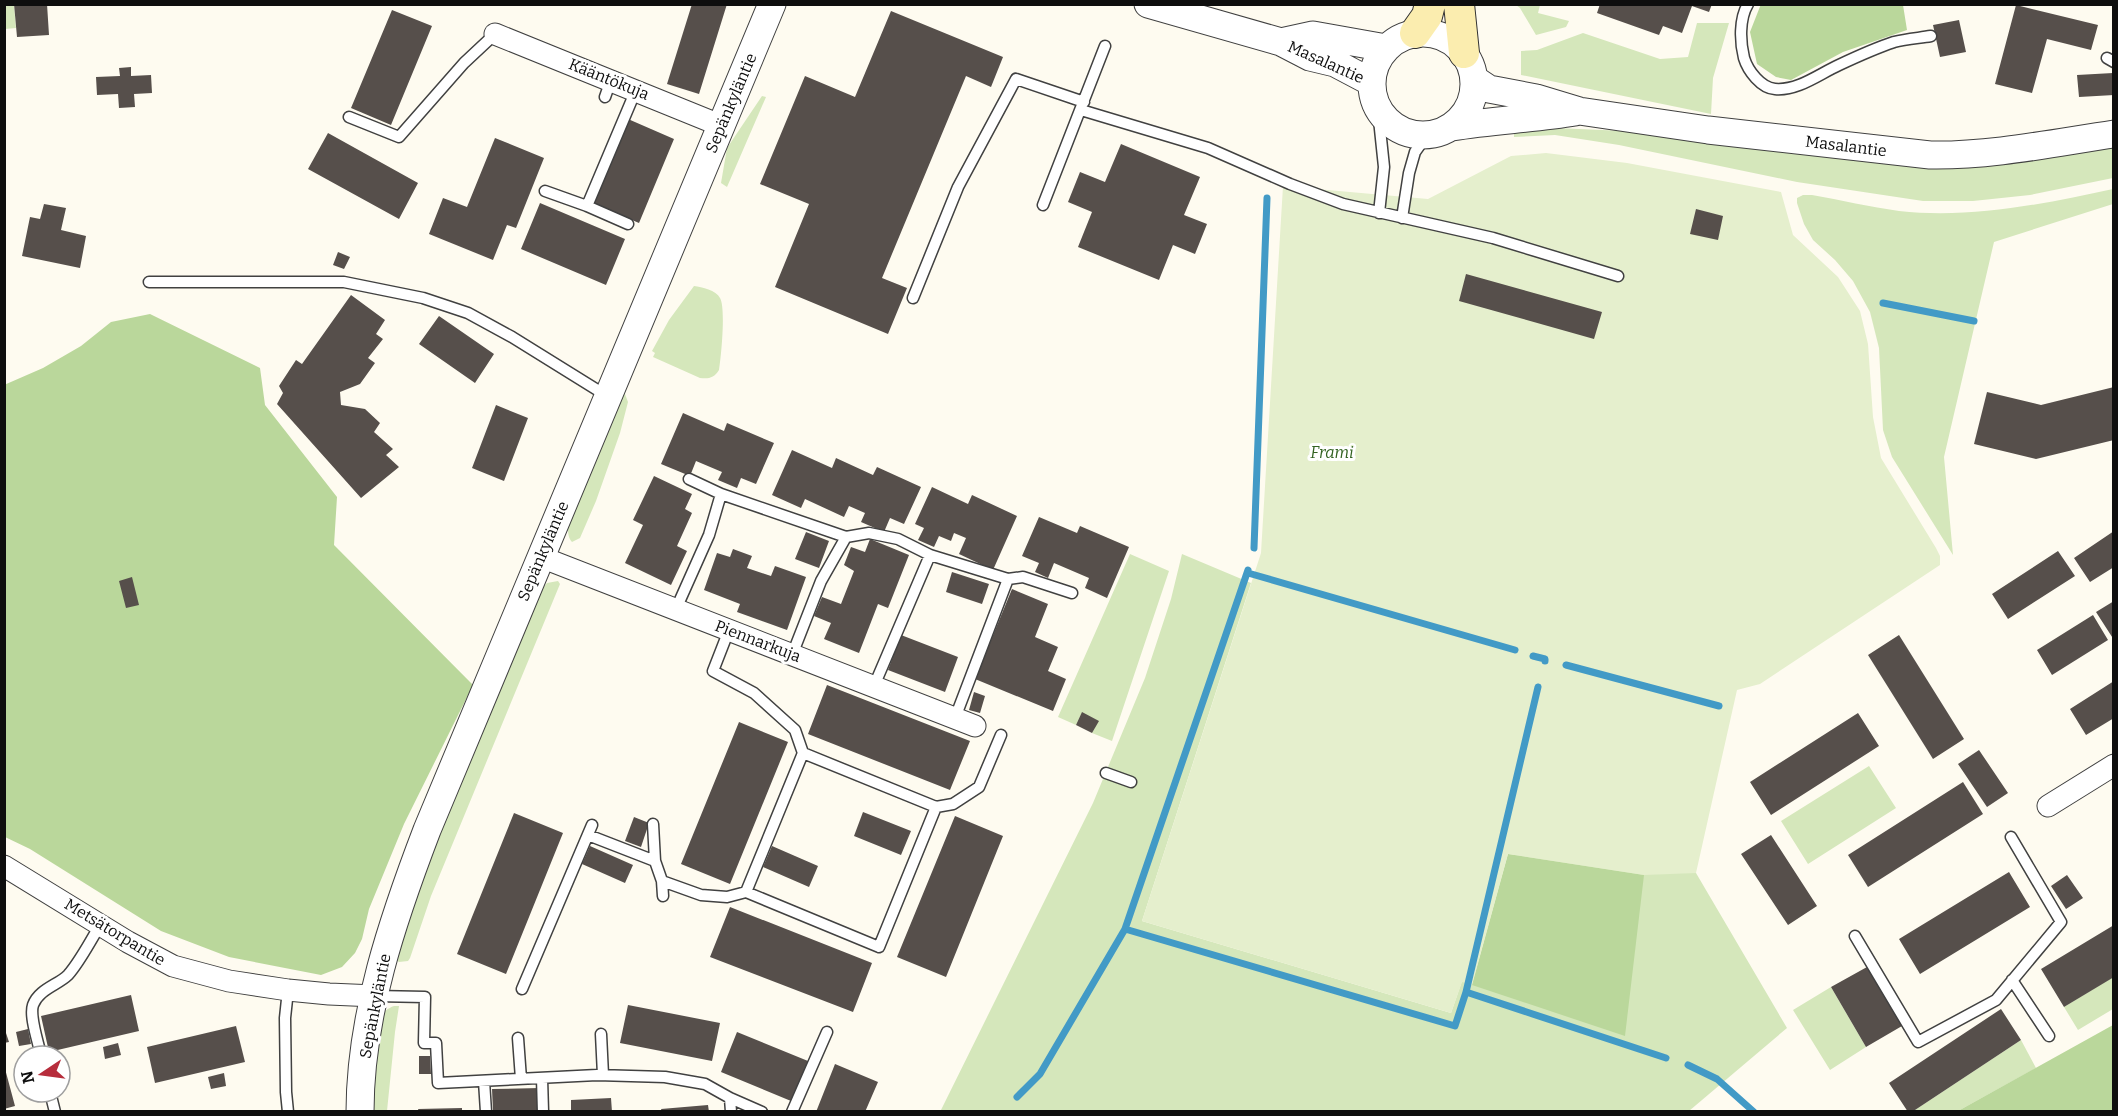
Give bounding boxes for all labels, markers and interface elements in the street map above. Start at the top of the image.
street label: Masalantie [1285,37,1367,87]
street label: Sepänkyläntie [701,50,761,156]
street label: Kääntökuja [566,54,652,104]
street label: Masalantie [1804,132,1888,160]
park label: Frami [1310,443,1354,462]
street label: Sepänkyläntie [513,498,573,604]
street label: Piennarkuja [712,616,804,666]
street label: Metsätorpantie [61,894,169,970]
street label: Sepänkyläntie [356,952,394,1060]
north arrow [12,1044,72,1104]
text: N [17,1069,39,1085]

